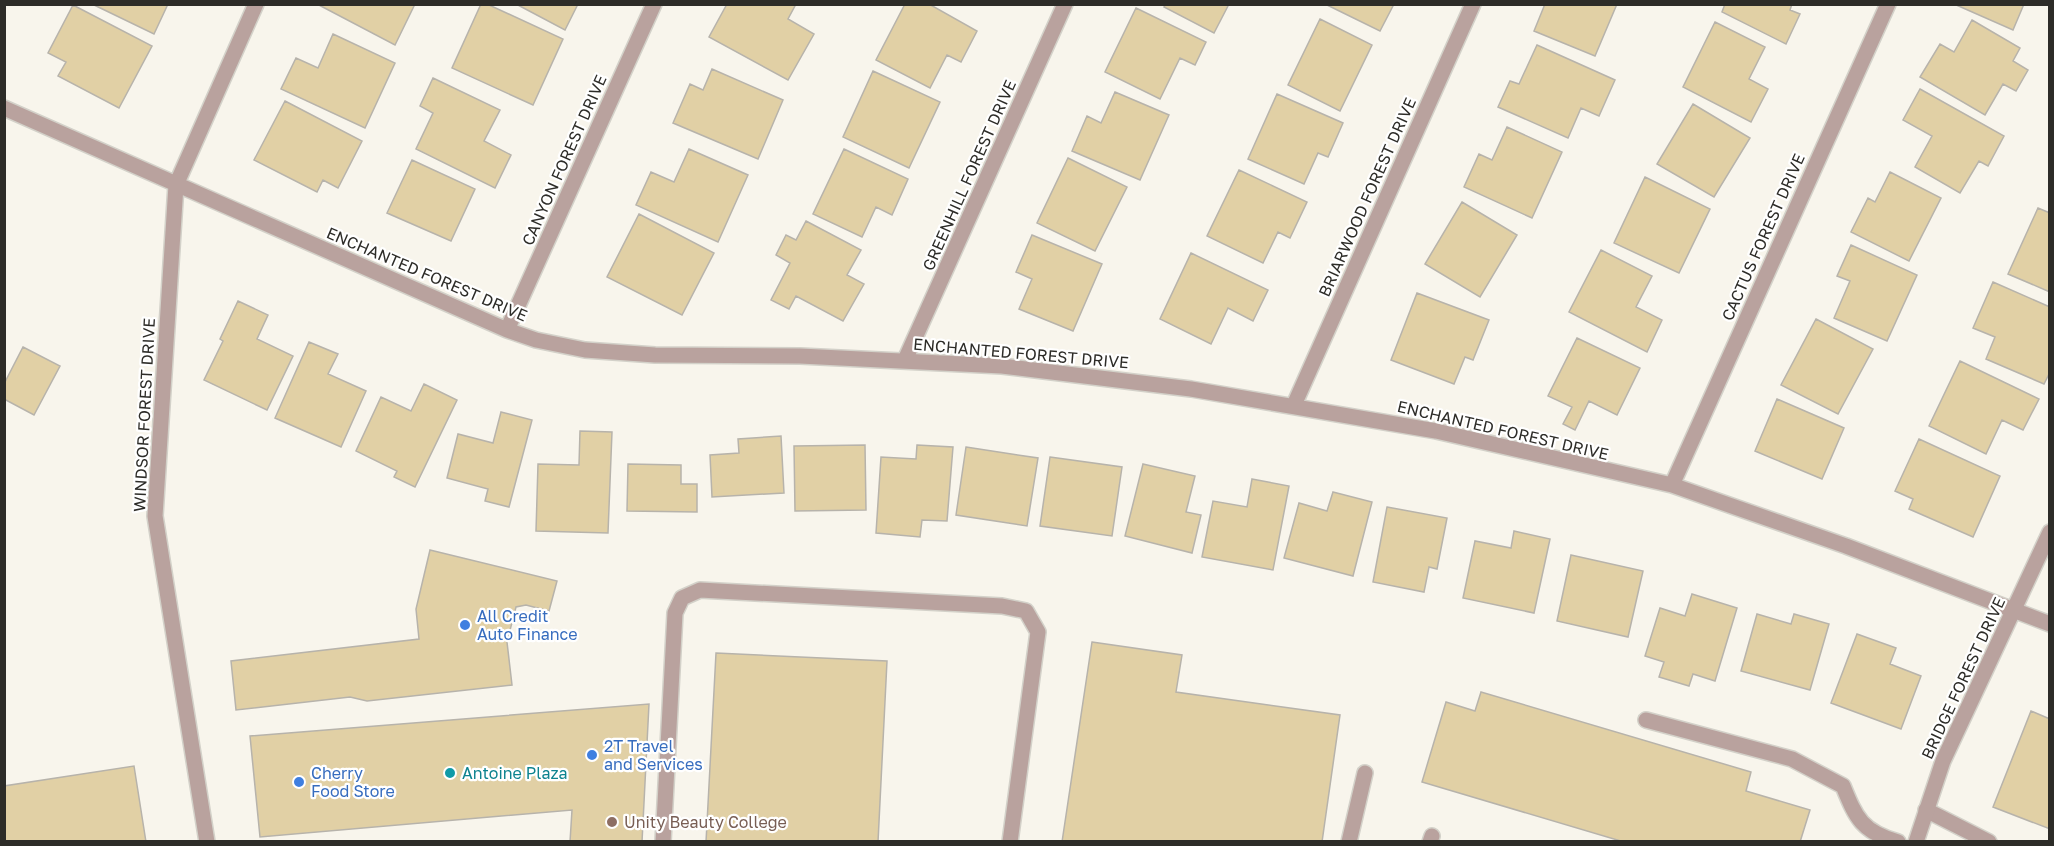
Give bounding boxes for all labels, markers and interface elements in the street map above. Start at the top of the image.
street label: CANYON FOREST DRIVE [517,72,611,248]
street label: GREENHILL FOREST DRIVE [918,76,1020,274]
street label: BRIARWOOD FOREST DRIVE [1314,94,1420,300]
street label: CACTUS FOREST DRIVE [1717,150,1809,324]
street label: ENCHANTED FOREST DRIVE [324,223,530,325]
street label: WINDSOR FOREST DRIVE [129,318,159,512]
street label: ENCHANTED FOREST DRIVE [912,334,1130,372]
street label: ENCHANTED FOREST DRIVE [1395,396,1611,464]
street label: BRIDGE FOREST DRIVE [1917,594,2009,762]
place label: All Credit Auto Finance [477,606,578,644]
marker: All Credit Auto Finance [458,618,472,632]
place label: 2T Travel and Services [604,736,703,774]
marker: 2T Travel and Services [585,748,599,762]
place label: Cherry Food Store [311,763,395,801]
place label: Antoine Plaza [462,763,568,783]
marker: Antoine Plaza [443,766,457,780]
marker: Cherry Food Store [292,775,306,789]
place label: Unity Beauty College [624,812,787,832]
marker: Unity Beauty College [605,815,619,829]

